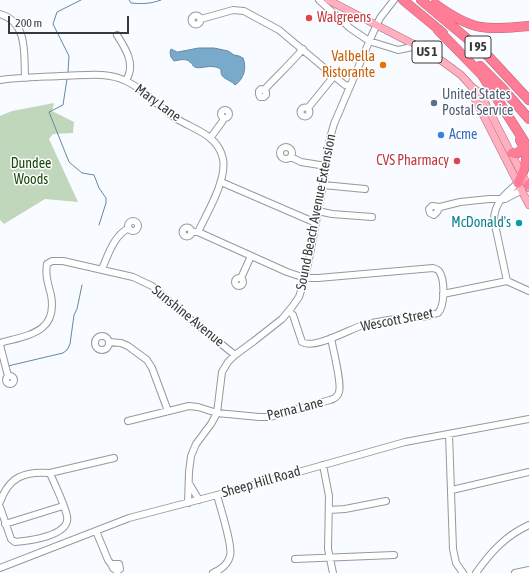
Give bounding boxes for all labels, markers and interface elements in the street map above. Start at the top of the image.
scale bar [10,8,131,34]
place label: Walgreens [317,10,371,26]
marker: Walgreens [304,13,314,23]
text: 200 m [15,16,42,30]
road number: I 95 [465,36,491,58]
road number: US 1 [412,41,442,63]
place label: Valbella Ristorante [322,49,375,82]
marker: Valbella Ristorante [378,60,388,70]
street label: Mary Lane [132,81,184,125]
place label: United States Postal Service [442,87,513,120]
marker: United States Postal Service [429,98,439,108]
place label: Acme [449,127,477,143]
marker: Acme [436,130,446,140]
street label: Sound Beach Avenue Extension [293,132,339,292]
place label: CVS Pharmacy [376,153,449,169]
park label: Dundee Woods [11,156,51,188]
marker: CVS Pharmacy [452,156,462,166]
place label: McDonald's [451,215,511,231]
marker: McDonald's [514,218,524,228]
street label: Sunshine Avenue [148,282,228,350]
street label: Wescott Street [359,305,435,335]
street label: Perna Lane [265,394,325,424]
street label: Sheep Hill Road [220,463,302,501]

